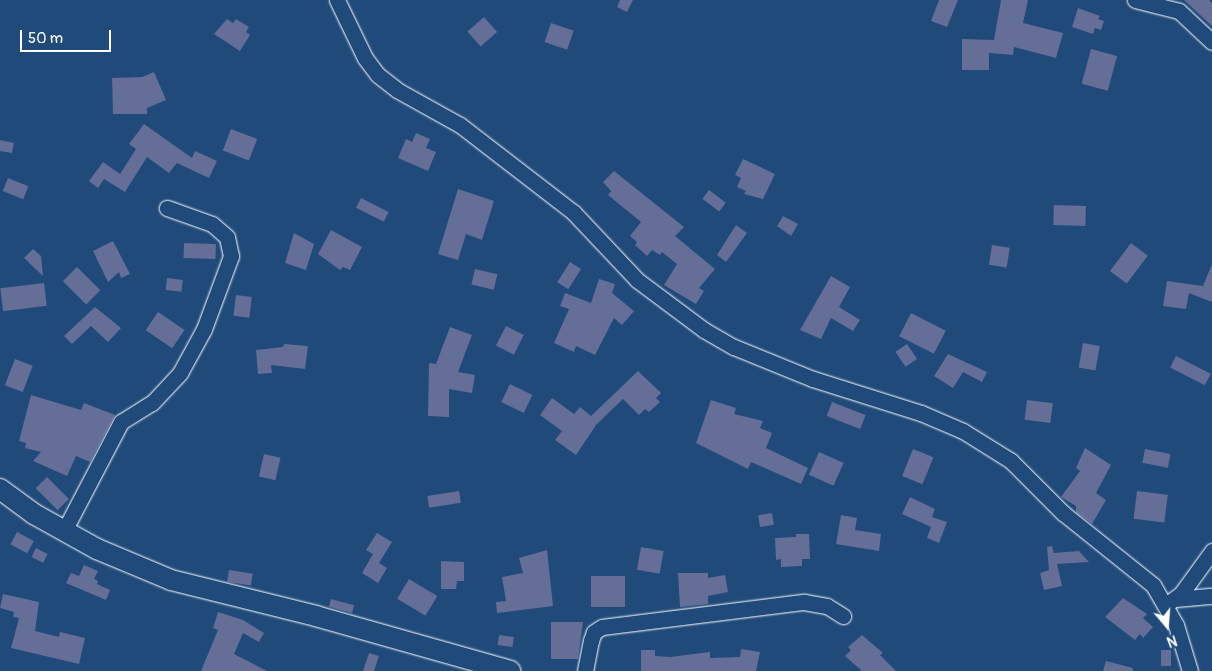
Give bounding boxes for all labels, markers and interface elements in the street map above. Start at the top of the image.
scale bar [22,20,114,52]
text: 50 m [28,29,63,48]
north arrow [1142,601,1192,651]
text: N [1165,631,1179,650]

